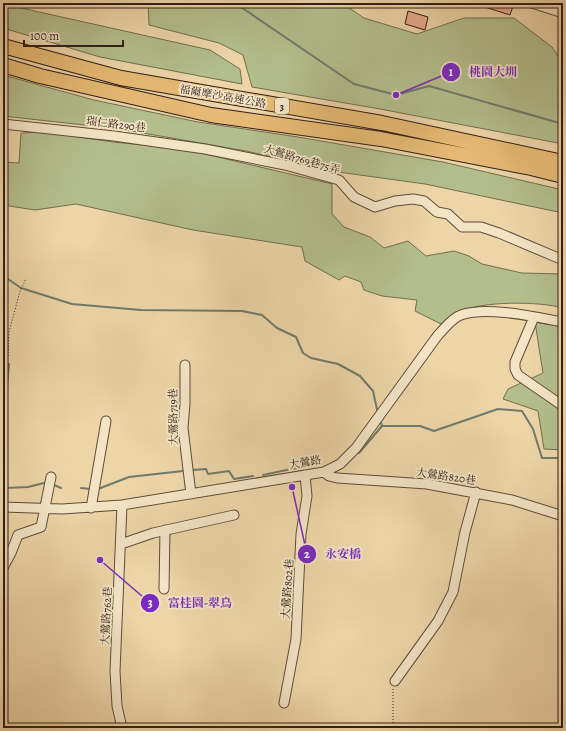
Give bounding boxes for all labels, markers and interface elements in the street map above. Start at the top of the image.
scale bar [24,22,123,48]
text: 100 m [30,28,59,44]
callout: 桃園大圳 [441,60,525,84]
text: 1 [449,64,454,80]
text: 桃園大圳 [469,64,517,80]
street label: 福爾摩沙高速公路 [178,81,268,112]
road number: 3 [275,98,289,114]
street label: 瑞仁路290巷 [85,113,147,136]
street label: 大鶯路769巷75弄 [262,141,342,178]
street label: 大鶯路719巷 [166,388,181,446]
street label: 大鶯路 [288,452,323,473]
street label: 大鶯路820巷 [415,465,477,488]
callout: 永安橋 [297,542,369,566]
text: 2 [304,546,310,562]
text: 永安橋 [325,546,361,562]
street label: 大鶯路802巷 [278,558,297,620]
street label: 大鶯路762巷 [97,586,116,646]
callout: 富桂園-翠鳥 [140,591,240,615]
text: 3 [147,595,153,611]
text: 富桂園-翠鳥 [168,595,232,611]

